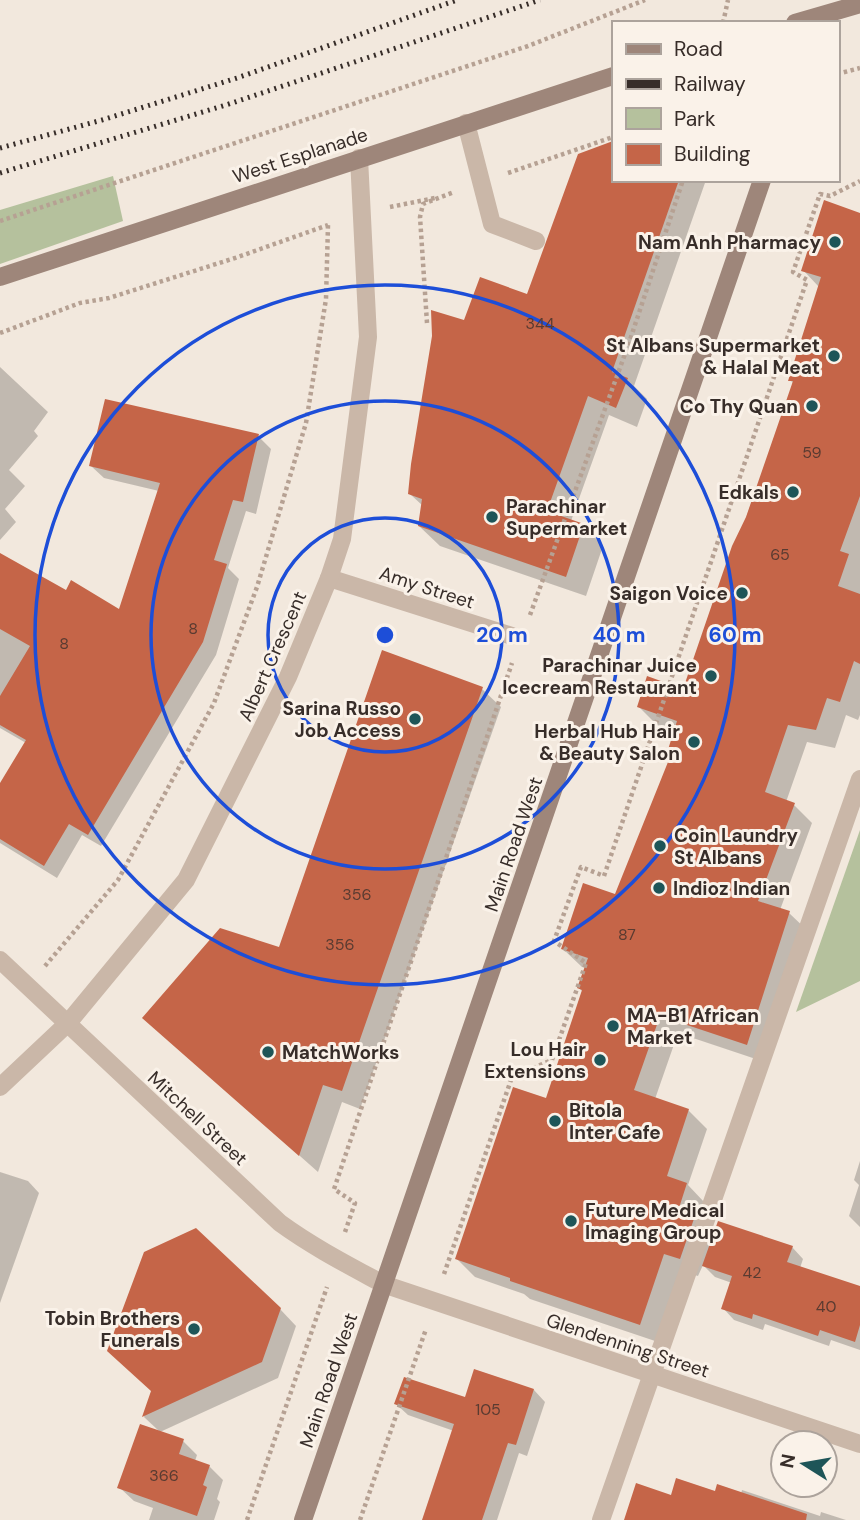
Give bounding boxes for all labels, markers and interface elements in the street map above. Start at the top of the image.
legend [612,21,839,182]
text: Road [674,35,723,63]
text: Railway [674,70,746,98]
text: Park [674,105,716,133]
street label: West Esplanade [229,122,371,189]
text: Building [674,140,751,168]
place label: Nam Anh Pharmacy [638,230,822,255]
marker: Nam Anh Pharmacy [827,234,843,250]
house number: 344 [526,313,555,334]
place label: St Albans Supermarket & Halal Meat [606,333,820,380]
marker: St Albans Supermarket & Halal Meat [826,348,842,364]
place label: Co Thy Quan [680,394,798,419]
marker: Co Thy Quan [804,398,820,414]
house number: 59 [802,442,822,463]
place label: Edkals [719,480,779,505]
marker: Edkals [785,484,801,500]
place label: Parachinar Supermarket [506,494,627,541]
marker: Parachinar Supermarket [484,509,500,525]
house number: 65 [770,544,790,565]
street label: Amy Street [376,560,478,615]
place label: Saigon Voice [609,581,728,606]
marker: Saigon Voice [734,585,750,601]
street label: Albert Crescent [233,587,312,725]
house number: 8 [188,618,198,639]
text: 20 m [476,621,528,649]
text: 40 m [592,621,646,649]
text: 60 m [709,621,761,649]
centre of rings [373,623,397,647]
house number: 8 [59,633,69,654]
place label: Parachinar Juice Icecream Restaurant [502,653,697,700]
marker: Parachinar Juice Icecream Restaurant [703,668,719,684]
place label: Sarina Russo Job Access [283,696,401,743]
marker: Sarina Russo Job Access [407,711,423,727]
place label: Herbal Hub Hair & Beauty Salon [534,719,680,766]
marker: Herbal Hub Hair & Beauty Salon [686,734,702,750]
street label: Main Road West [479,773,548,915]
place label: Coin Laundry St Albans [674,823,798,870]
marker: Coin Laundry St Albans [652,838,668,854]
place label: Indioz Indian [673,876,790,901]
marker: Indioz Indian [651,880,667,896]
house number: 356 [342,884,372,905]
house number: 87 [618,924,636,945]
house number: 356 [325,934,355,955]
place label: MA-B1 African Market [627,1003,759,1050]
marker: MA-B1 African Market [605,1018,621,1034]
place label: Lou Hair Extensions [484,1037,586,1084]
place label: MatchWorks [282,1040,399,1065]
marker: MatchWorks [260,1044,276,1060]
marker: Lou Hair Extensions [592,1052,608,1068]
street label: Mitchell Street [142,1066,253,1171]
place label: Bitola Inter Cafe [569,1098,661,1145]
marker: Bitola Inter Cafe [547,1113,563,1129]
place label: Future Medical Imaging Group [585,1198,724,1245]
marker: Future Medical Imaging Group [563,1213,579,1229]
house number: 42 [743,1262,761,1283]
house number: 40 [816,1296,836,1317]
place label: Tobin Brothers Funerals [45,1306,180,1353]
street label: Glendenning Street [543,1307,712,1384]
street label: Main Road West [294,1309,363,1451]
marker: Tobin Brothers Funerals [186,1321,202,1337]
house number: 105 [475,1399,501,1420]
north arrow [769,1429,839,1499]
text: N [774,1452,801,1470]
house number: 366 [149,1465,179,1486]

